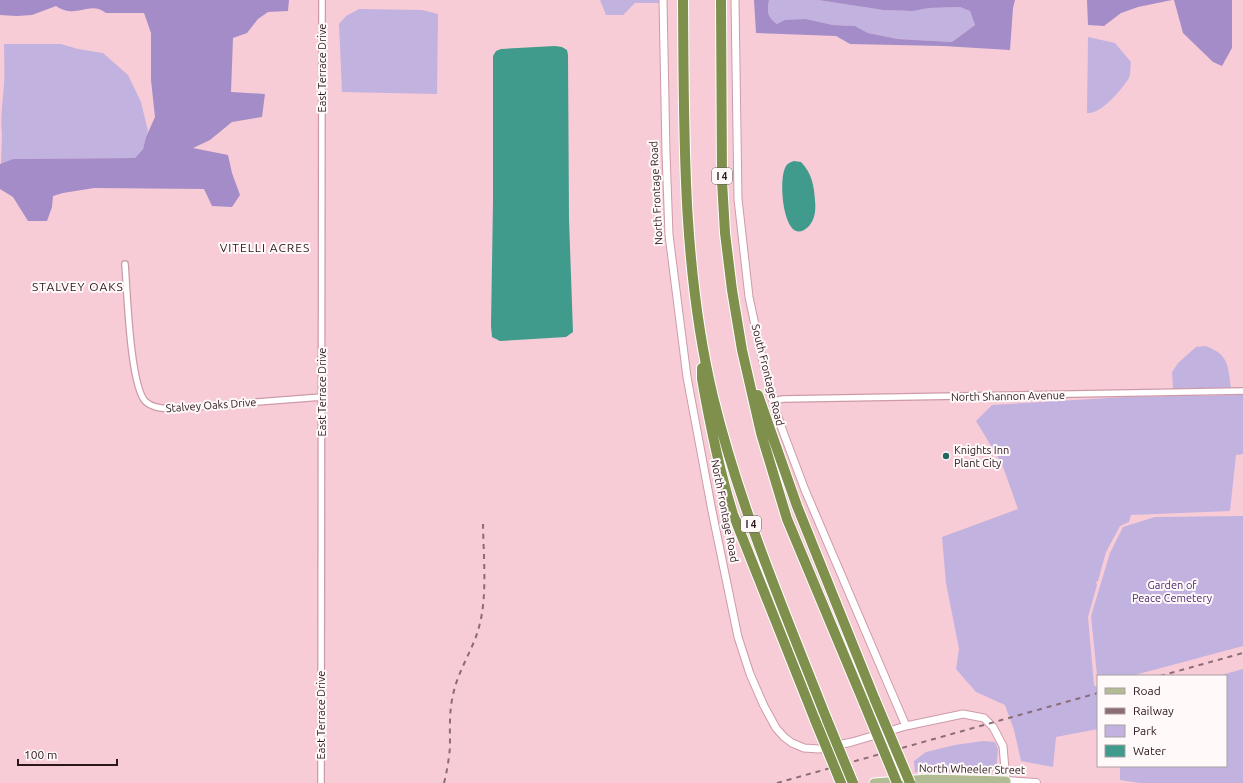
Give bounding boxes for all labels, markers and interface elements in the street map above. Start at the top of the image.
street label: East Terrace Drive [316,24,328,112]
street label: North Frontage Road [647,141,665,245]
road number: I 4 [712,168,732,184]
district label: VITELLI ACRES [220,241,310,254]
district label: STALVEY OAKS [32,280,124,293]
street label: South Frontage Road [750,323,786,427]
street label: East Terrace Drive [316,348,328,436]
street label: North Shannon Avenue [951,389,1065,403]
street label: Stalvey Oaks Drive [165,396,257,414]
place label: Knights Inn Plant City [954,444,1009,469]
marker: Knights Inn Plant City [941,451,951,461]
street label: North Frontage Road [709,459,741,563]
road number: I 4 [741,516,761,532]
park label: Garden of Peace Cemetery [1132,579,1213,604]
street label: East Terrace Drive [315,671,327,759]
legend [1097,675,1227,767]
text: Road [1133,684,1161,697]
text: Railway [1133,704,1174,717]
text: Park [1133,724,1157,737]
scale bar [18,741,117,767]
text: Water [1133,744,1166,757]
text: 100 m [24,748,57,761]
street label: North Wheeler Street [919,762,1026,776]

